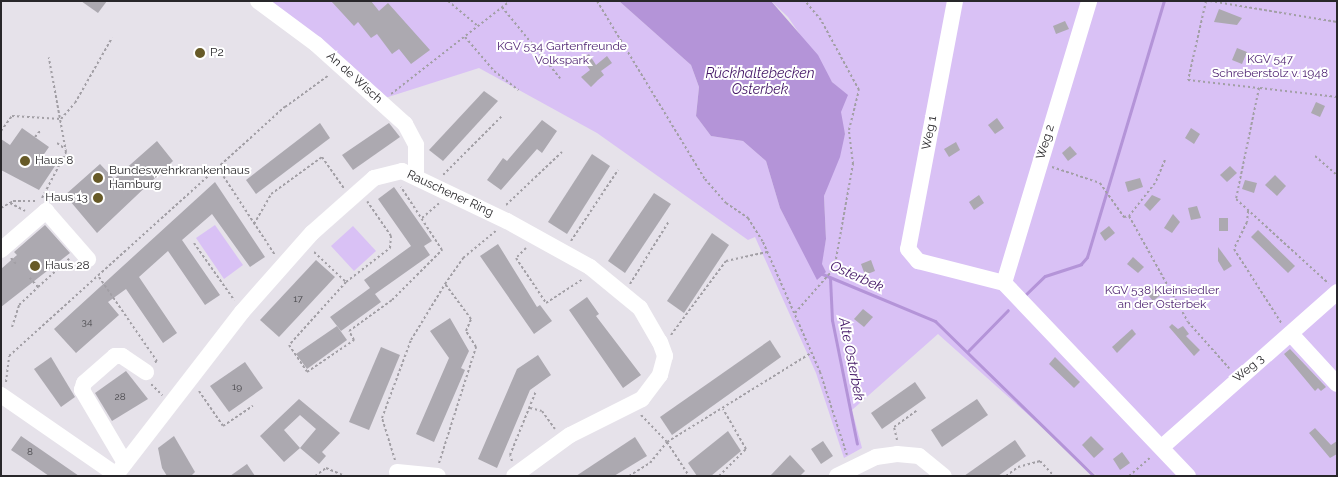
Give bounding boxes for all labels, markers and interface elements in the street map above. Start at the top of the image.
park label: KGV 534 Gartenfreunde Volkspark [497,40,627,68]
place label: P2 [210,46,224,60]
marker: P2 [194,47,206,59]
street label: An de Wisch [323,49,385,107]
park label: KGV 547 Schreberstolz v. 1948 [1212,53,1328,81]
water label: Rückhaltebecken Osterbek [705,65,815,98]
street label: Weg 1 [920,115,940,151]
street label: Weg 2 [1034,123,1058,161]
place label: Haus 8 [35,154,73,168]
marker: Haus 8 [19,155,31,167]
place label: Bundeswehrkrankenhaus Hamburg [109,164,250,192]
street label: Rauschener Ring [404,168,496,220]
marker: Bundeswehrkrankenhaus Hamburg [91,171,105,185]
place label: Haus 13 [45,191,88,205]
marker: Haus 13 [92,192,104,204]
water label: Osterbek [828,257,886,295]
place label: Haus 28 [45,259,90,273]
marker: Haus 28 [29,260,41,272]
park label: KGV 538 Kleinsiedler an der Osterbek [1105,284,1219,312]
house number: 17 [293,293,303,305]
house number: 34 [82,316,92,328]
water label: Alte Osterbek [836,316,868,402]
street label: Weg 3 [1231,352,1267,386]
house number: 19 [232,381,242,393]
house number: 28 [114,391,126,403]
house number: 8 [27,446,33,458]

